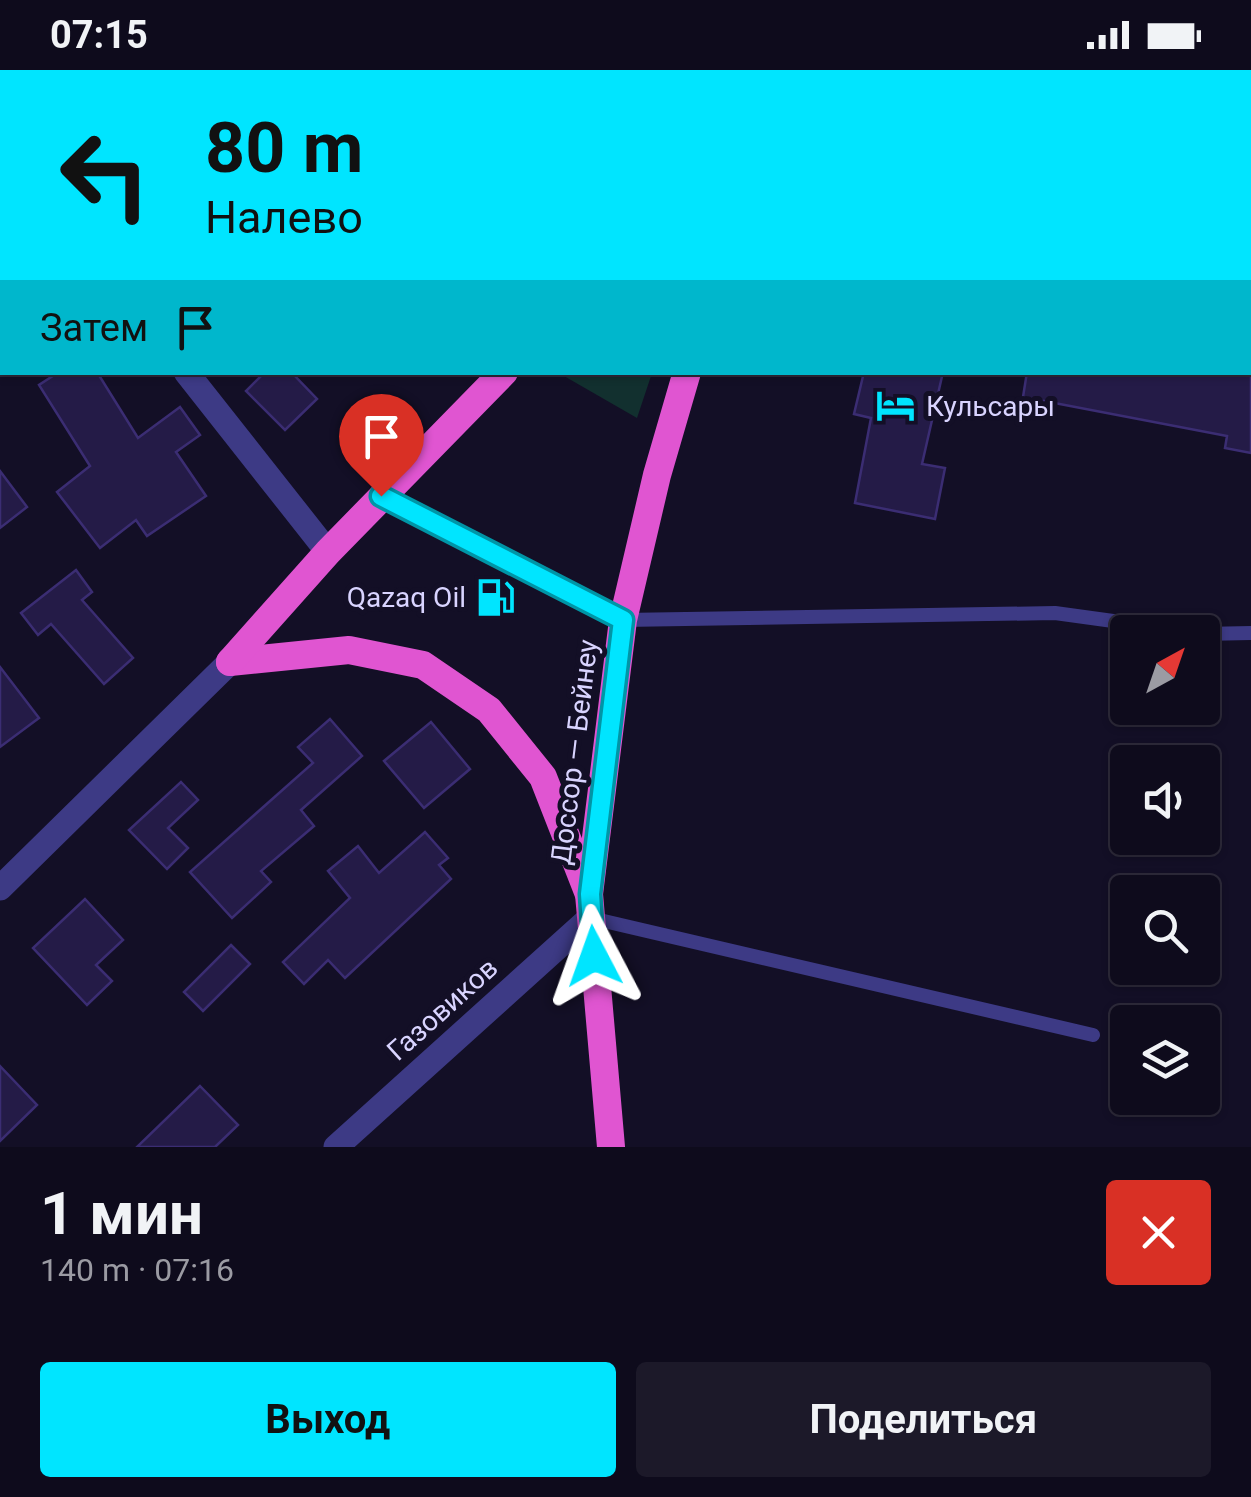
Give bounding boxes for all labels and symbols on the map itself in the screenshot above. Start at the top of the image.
hotel icon: Кульсары [875,385,917,427]
place label: Кульсары [926,390,1055,423]
pin [339,394,424,497]
fuel station icon: Qazaq Oil [475,576,517,618]
place label: Qazaq Oil [347,581,466,614]
north arrow [1110,615,1220,725]
street label: Доссор — Бейнеу [544,638,605,866]
position arrow [542,904,646,1008]
street label: Газовиков [380,951,504,1068]

